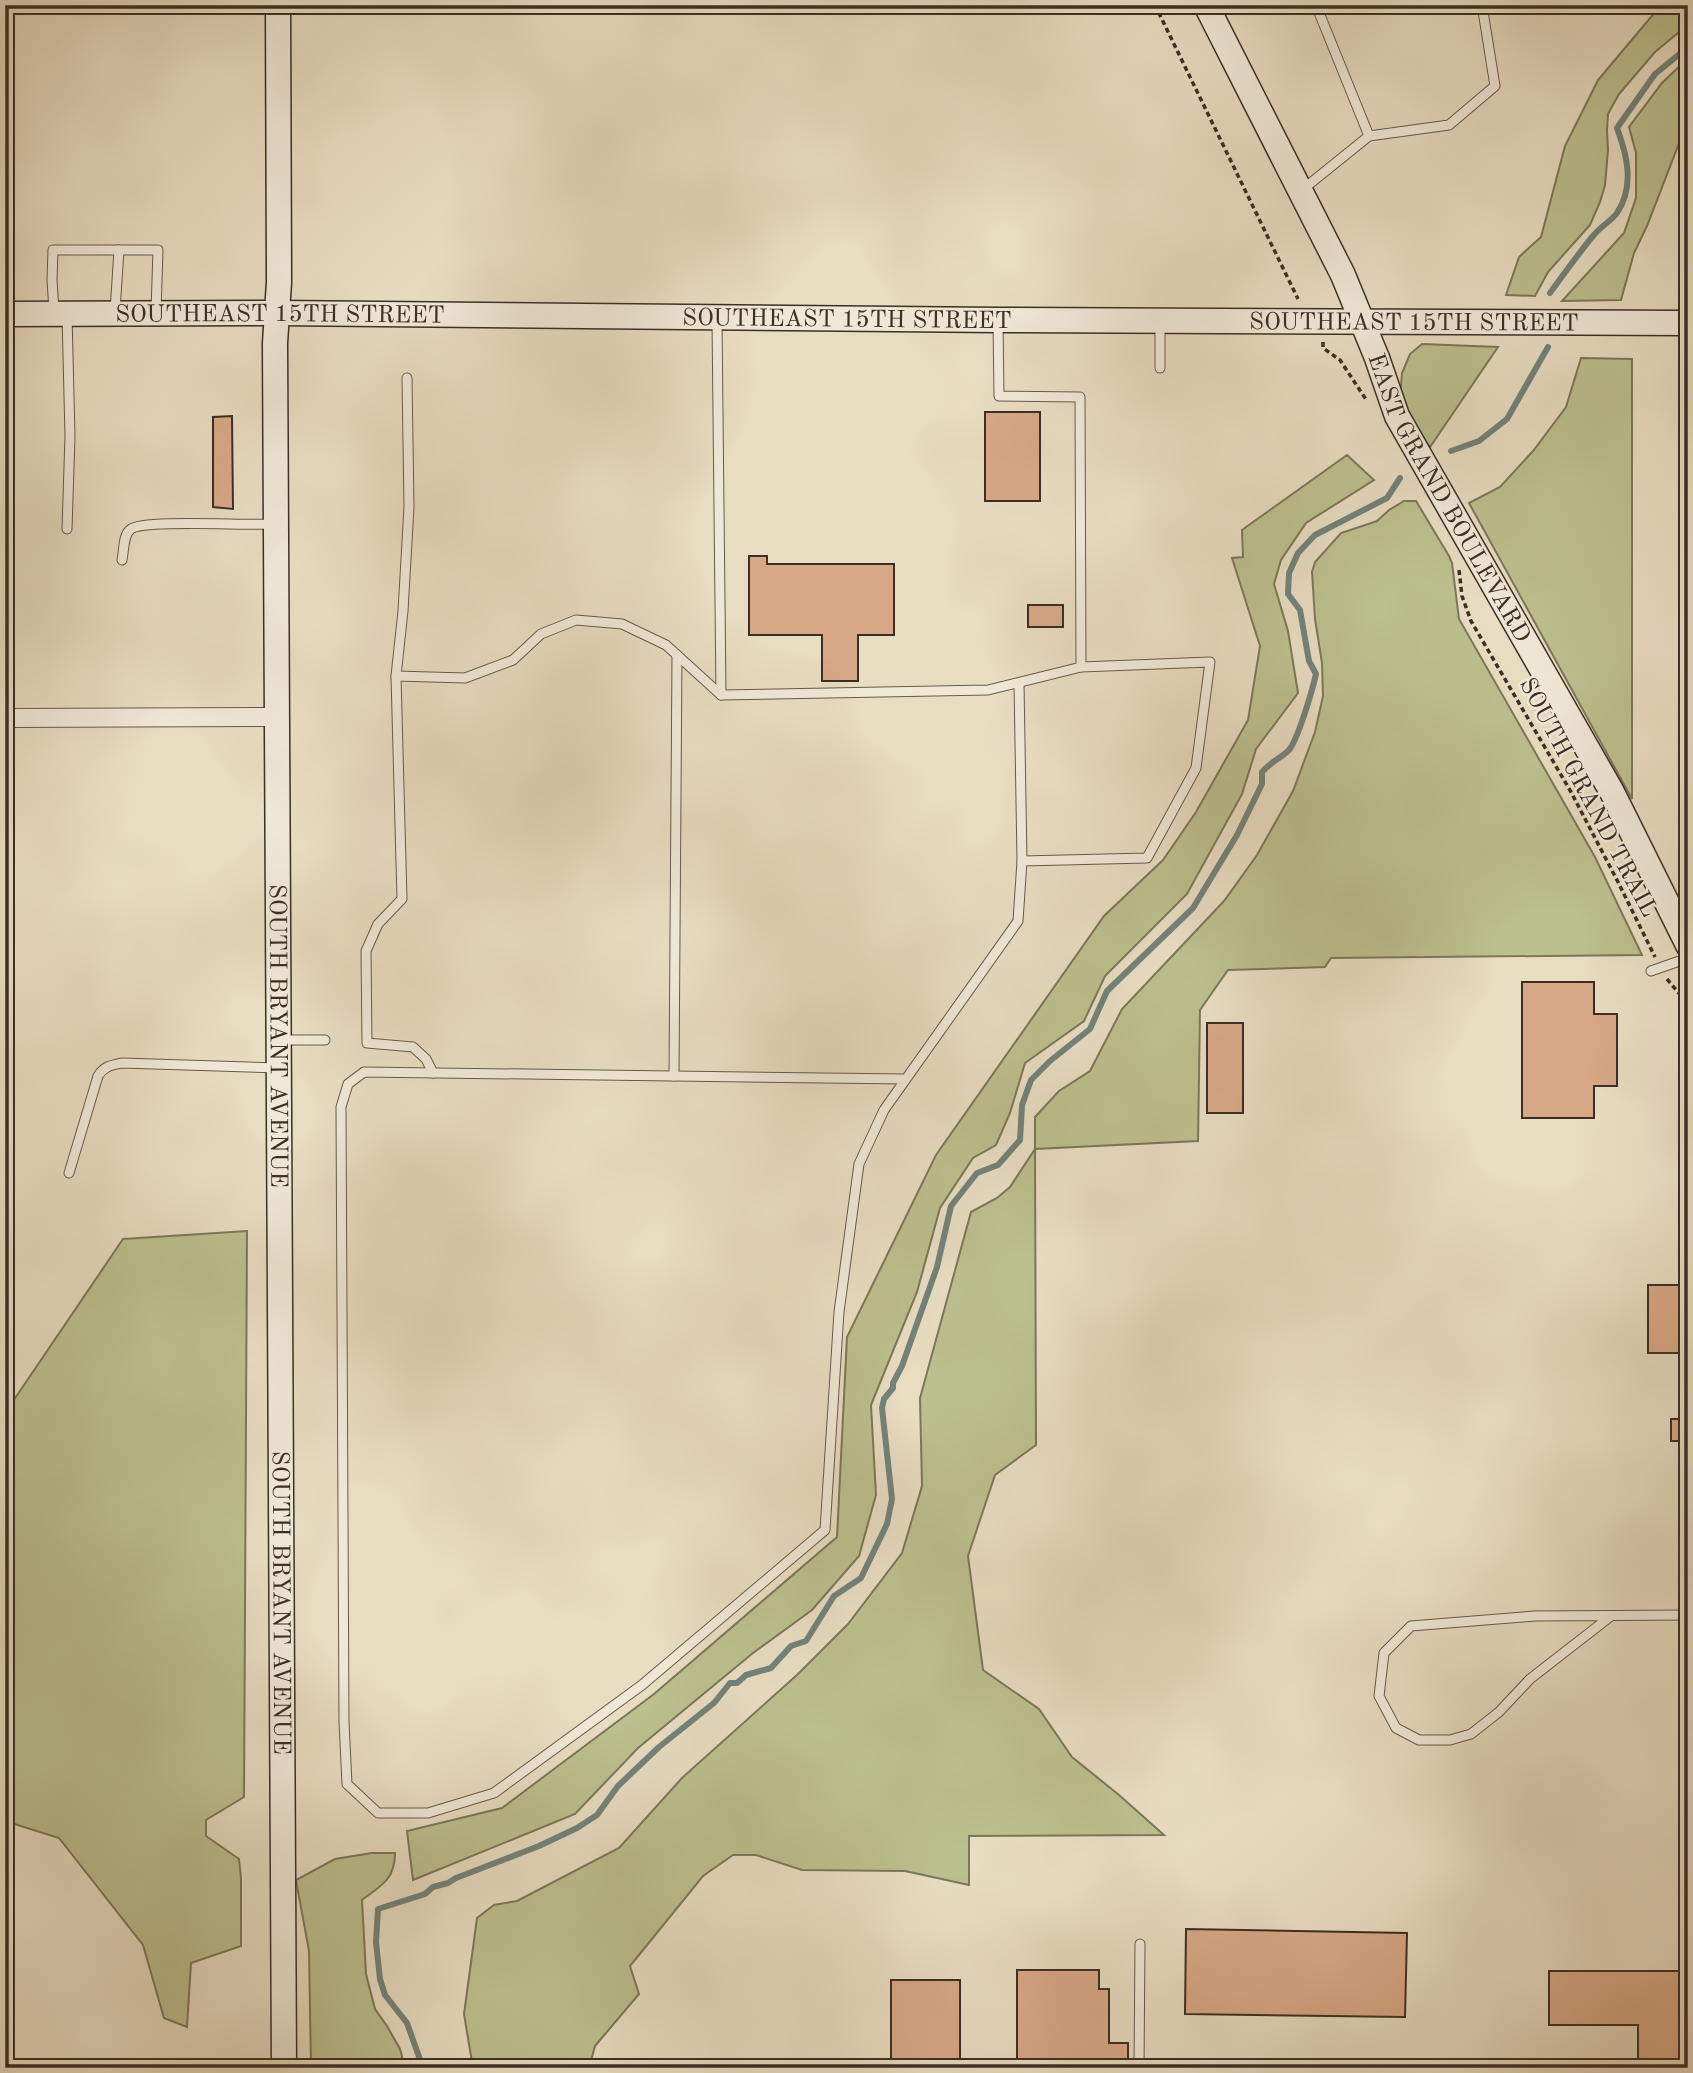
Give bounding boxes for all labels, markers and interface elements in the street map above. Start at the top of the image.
street label: SOUTHEAST 15TH STREET [115,303,445,329]
street label: SOUTHEAST 15TH STREET [682,307,1012,334]
street label: SOUTHEAST 15TH STREET [1249,311,1579,337]
street label: EAST GRAND BOULEVARD [1362,351,1534,647]
street label: SOUTH GRAND TRAIL [1514,674,1661,922]
street label: SOUTH BRYANT AVENUE [264,884,289,1188]
street label: SOUTH BRYANT AVENUE [267,1451,292,1755]

